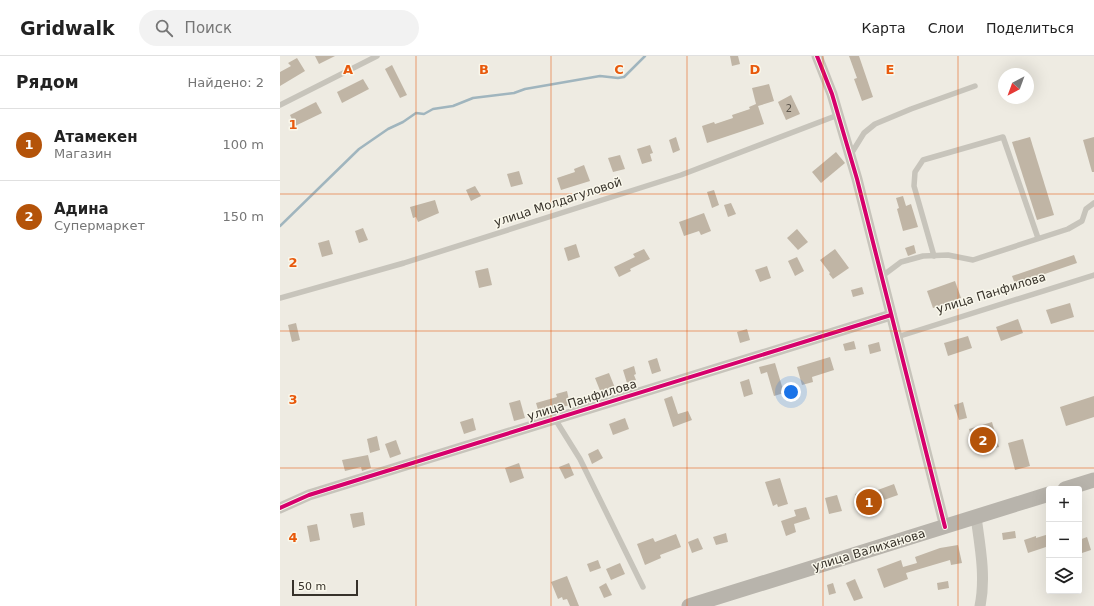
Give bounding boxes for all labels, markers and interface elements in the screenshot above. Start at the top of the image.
search box [139,10,419,46]
text: Gridwalk [20,17,115,39]
icon: search [153,17,175,39]
text: Поиск [185,19,232,37]
text: Карта [862,20,906,36]
text: Слои [928,20,964,36]
text: Поделиться [986,20,1074,36]
text: A [343,62,353,77]
text: B [479,62,489,77]
text: C [614,62,624,77]
text: D [750,62,761,77]
text: E [886,62,894,77]
north arrow [998,68,1034,104]
text: Рядом [16,72,79,92]
text: Найдено: 2 [188,75,264,90]
house number: 2 [786,103,792,114]
text: 1 [288,117,298,132]
text: Атамекен [54,128,138,146]
text: 1 [24,137,34,152]
text: 100 m [222,137,264,152]
text: Магазин [54,146,112,161]
street label: улица Молдагуловой [492,175,624,229]
text: Адина [54,200,109,218]
text: 2 [24,209,34,224]
text: 150 m [222,209,264,224]
text: Супермаркет [54,218,145,233]
text: 2 [288,255,298,270]
street label: улица Панфилова [935,270,1047,316]
street label: улица Панфилова [526,377,638,423]
your location [781,382,801,402]
text: 3 [288,392,298,407]
pin: 2 [970,425,996,455]
map controls [1046,486,1082,594]
button: + [1046,486,1082,522]
pin: 1 [856,487,882,517]
button: − [1046,522,1082,558]
street label: улица Валиханова [811,526,927,574]
text: 4 [288,530,298,545]
button: layers [1046,558,1082,594]
scale bar [292,578,358,597]
text: 50 m [298,580,326,593]

